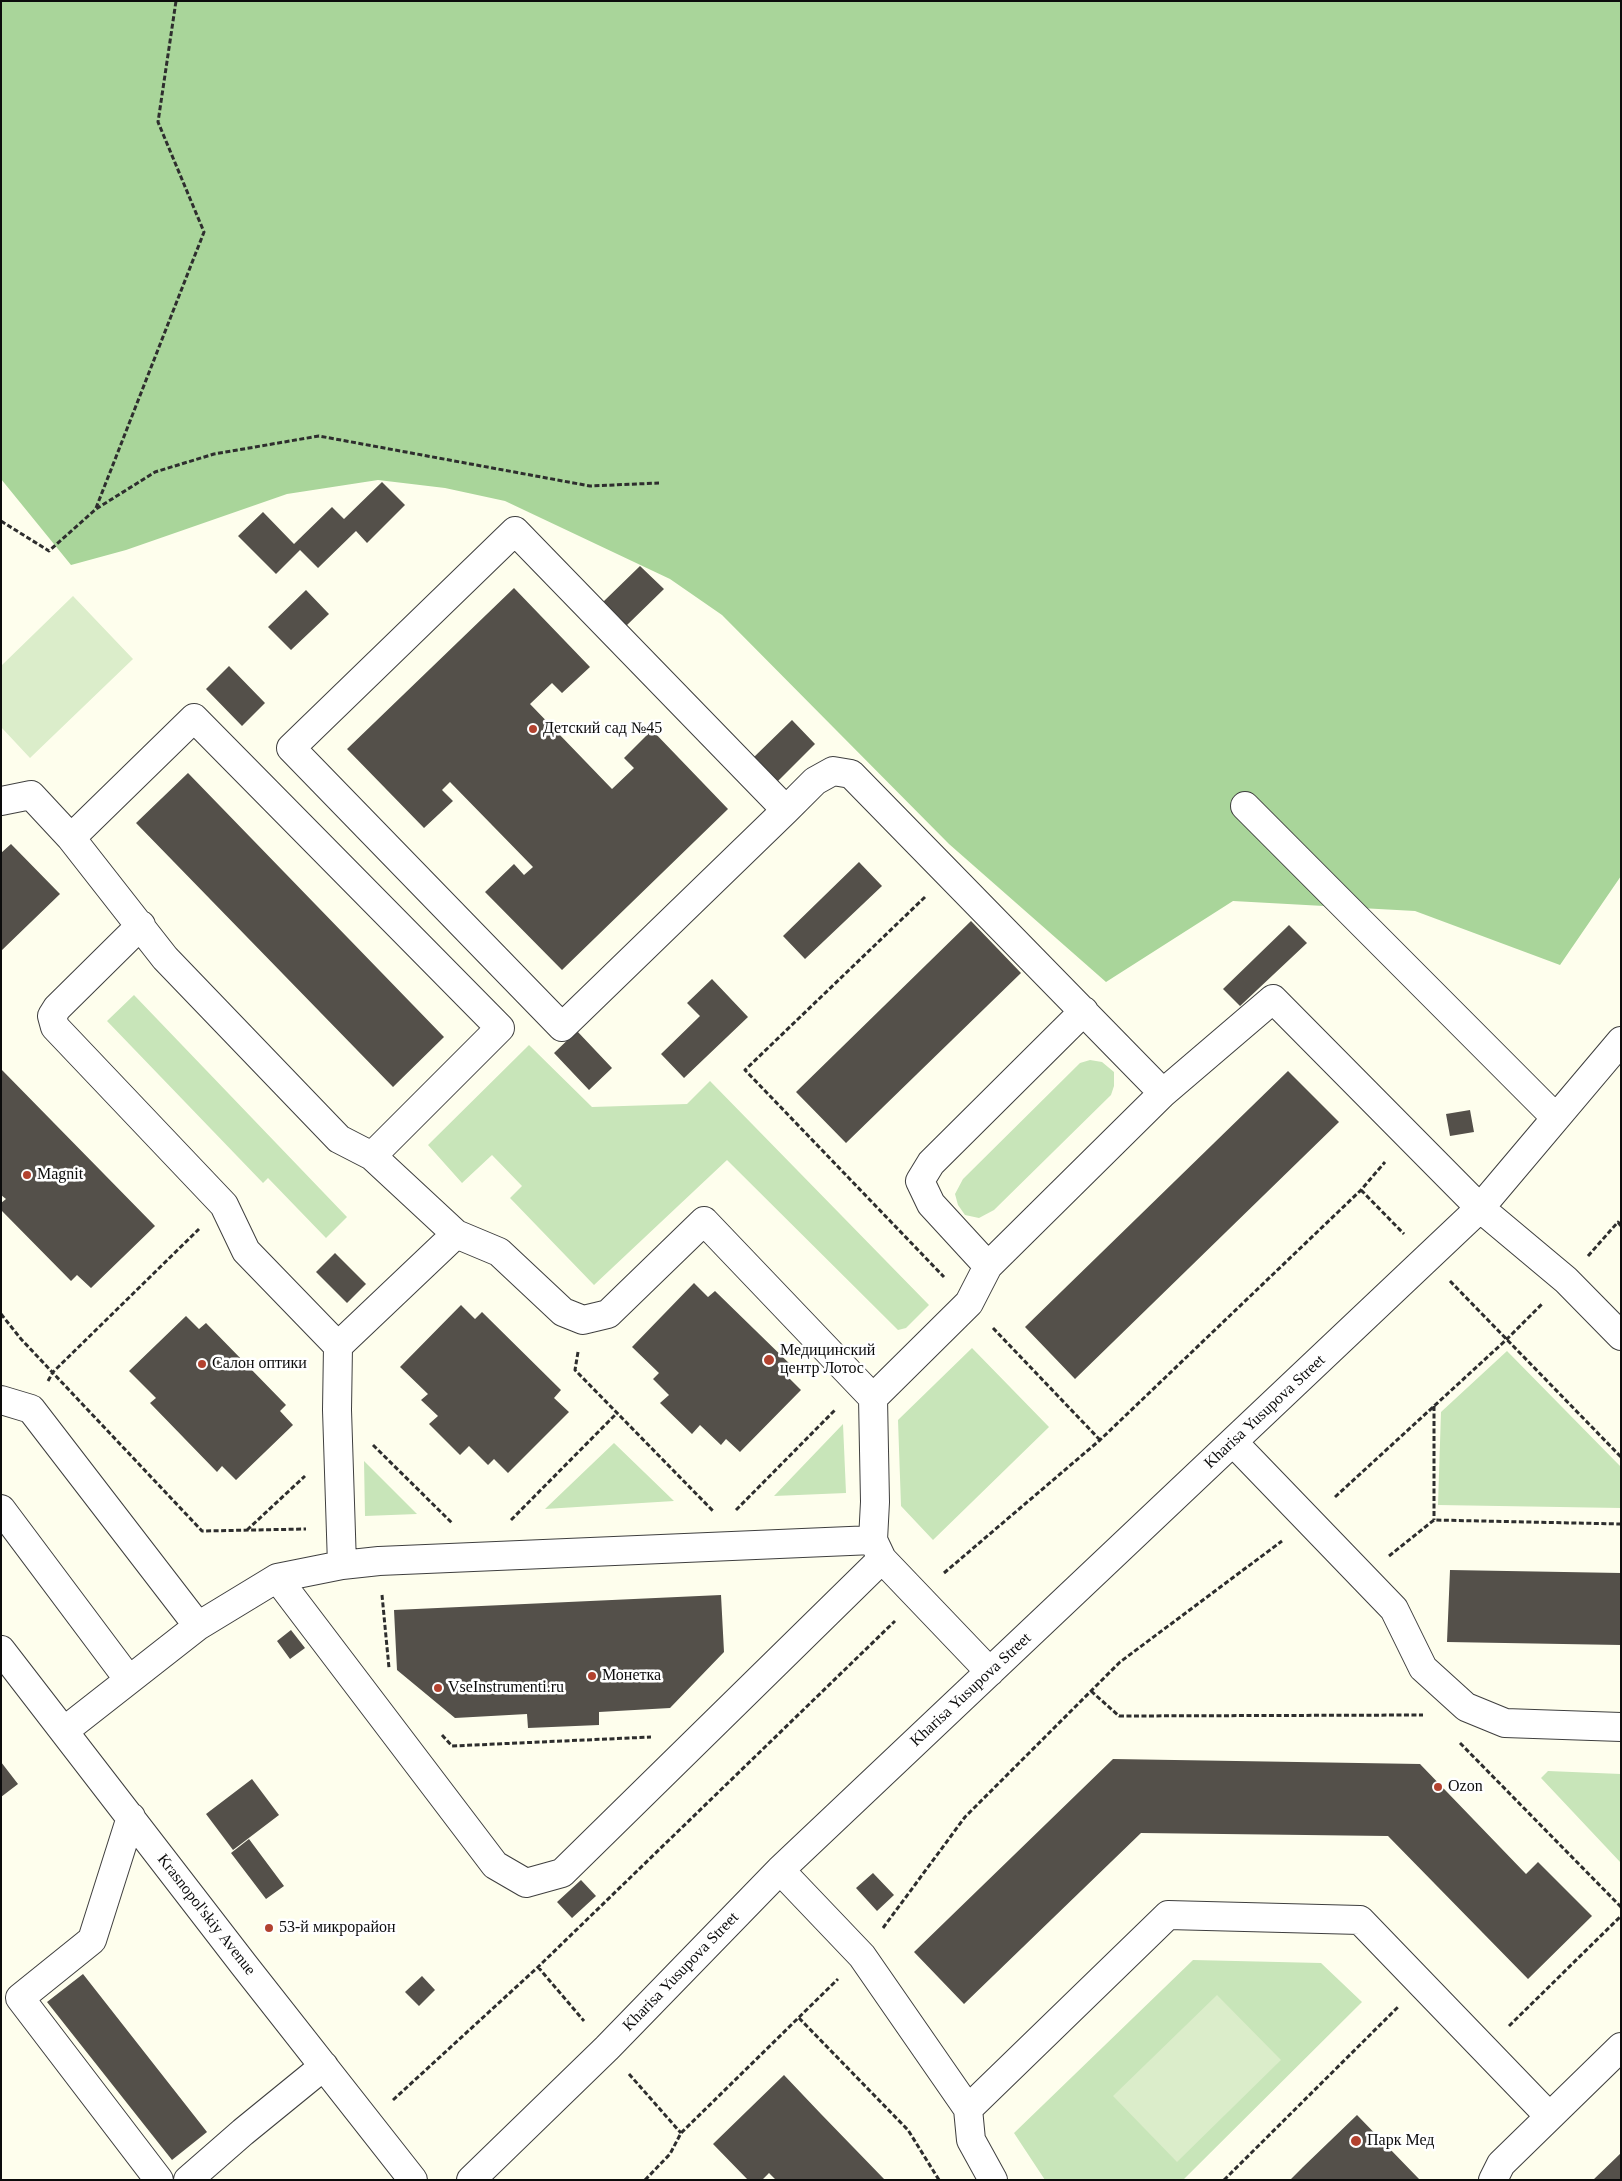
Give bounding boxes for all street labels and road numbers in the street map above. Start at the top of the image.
street label: Kharisa Yusupova Street [1201,1351,1329,1473]
street label: Kharisa Yusupova Street [907,1629,1035,1751]
street label: Krasnopol'skiy Avenue [153,1850,259,1980]
street label: Kharisa Yusupova Street [619,1908,743,2036]

